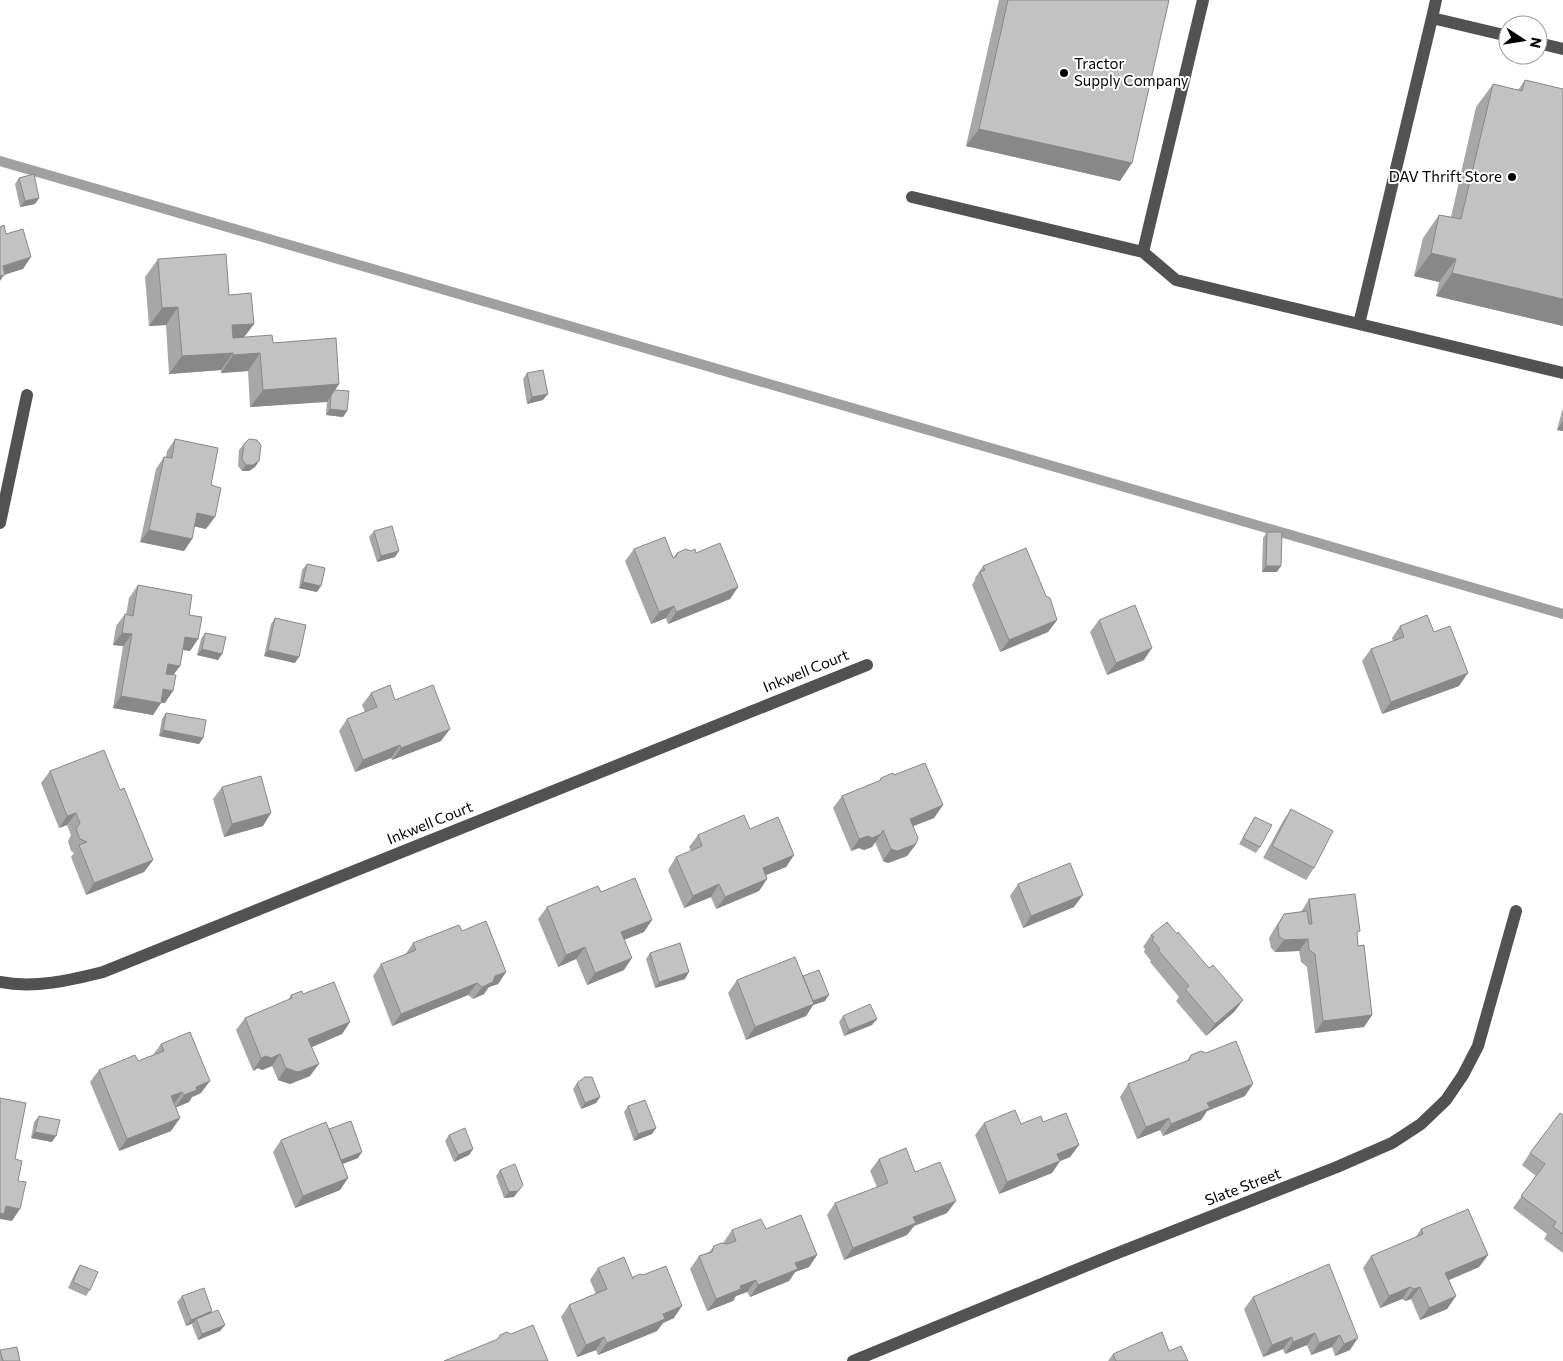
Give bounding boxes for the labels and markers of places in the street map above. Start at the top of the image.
place label: Tractor Supply Company [1074,54,1189,89]
marker: Tractor Supply Company [1058,67,1070,79]
place label: DAV Thrift Store [1389,167,1502,185]
marker: DAV Thrift Store [1506,171,1518,183]

